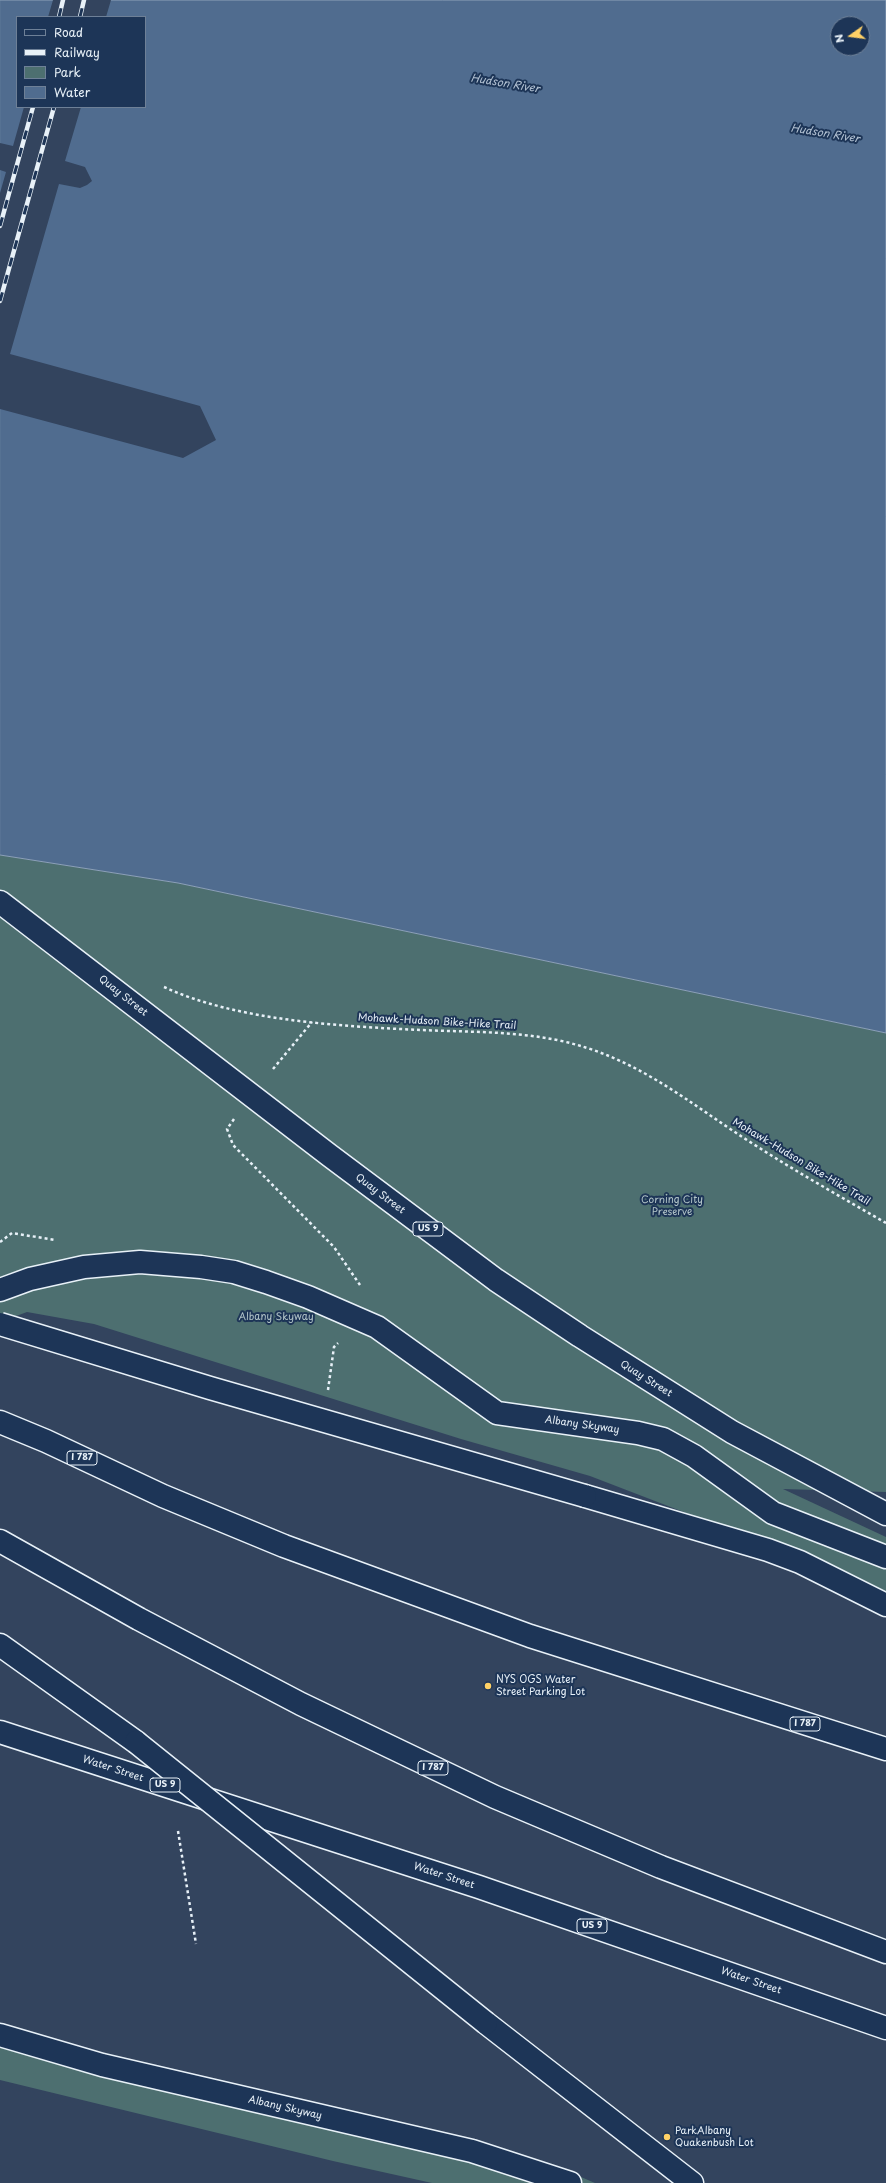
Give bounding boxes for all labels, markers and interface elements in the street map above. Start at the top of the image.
legend [16,16,146,108]
north arrow [830,16,870,56]
text: Road [54,23,83,41]
text: N [830,32,848,45]
text: Railway [54,43,100,61]
text: Park [54,63,81,81]
water label: Hudson River [470,72,540,96]
text: Water [54,83,90,101]
water label: Hudson River [790,122,860,146]
street label: Quay Street [96,973,150,1019]
street label: Mohawk-Hudson Bike-Hike Trail [358,1012,516,1032]
street label: Mohawk-Hudson Bike-Hike Trail [730,1116,872,1208]
street label: Quay Street [353,1171,407,1217]
park label: Corning City Preserve [641,1194,703,1218]
road number: US 9 [413,1222,443,1236]
park label: Albany Skyway [238,1311,314,1323]
street label: Quay Street [618,1358,674,1400]
street label: Albany Skyway [544,1414,620,1436]
road number: I 787 [67,1451,97,1465]
place label: NYS OGS Water Street Parking Lot [496,1674,585,1698]
marker: NYS OGS Water Street Parking Lot [483,1681,493,1691]
road number: I 787 [790,1717,820,1731]
street label: Water Street [81,1754,145,1784]
road number: I 787 [418,1761,448,1775]
road number: US 9 [150,1778,180,1792]
street label: Water Street [412,1861,476,1891]
road number: US 9 [577,1919,607,1933]
street label: Water Street [719,1965,783,1997]
street label: Albany Skyway [247,2094,323,2122]
place label: ParkAlbany Quakenbush Lot [675,2125,754,2148]
marker: ParkAlbany Quakenbush Lot [662,2132,672,2142]

